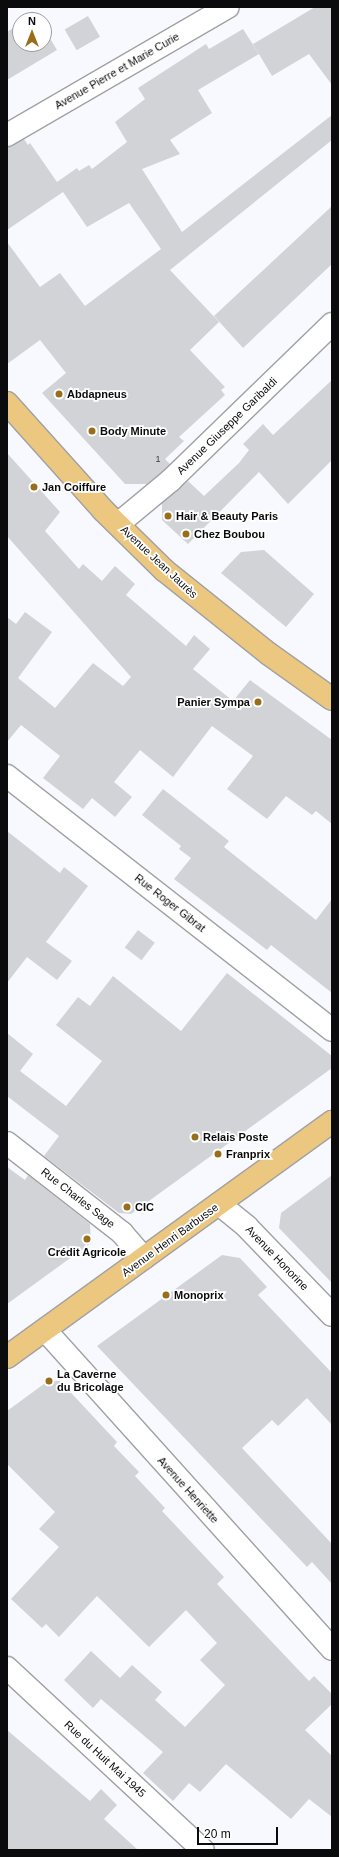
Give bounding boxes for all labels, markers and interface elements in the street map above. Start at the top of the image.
north arrow [12,12,52,52]
text: N [28,15,36,27]
street label: Avenue Pierre et Marie Curie [52,30,182,112]
street label: Avenue Giuseppe Garibaldi [174,375,280,477]
place label: Abdapneus [67,387,127,401]
marker: Abdapneus [54,389,64,399]
place label: Body Minute [100,424,166,438]
marker: Body Minute [87,426,97,436]
house number: 1 [155,454,161,464]
place label: Jan Coiffure [42,480,106,494]
marker: Jan Coiffure [29,482,39,492]
place label: Hair & Beauty Paris [176,509,278,523]
marker: Hair & Beauty Paris [163,511,173,521]
street label: Avenue Jean Jaurès [118,523,200,601]
place label: Chez Boubou [194,527,265,541]
marker: Chez Boubou [181,529,191,539]
place label: Panier Sympa [177,695,250,709]
marker: Panier Sympa [253,697,263,707]
street label: Rue Roger Gibrat [132,871,208,935]
place label: Relais Poste [203,1130,268,1144]
marker: Relais Poste [190,1132,200,1142]
place label: Franprix [226,1147,270,1161]
marker: Franprix [213,1149,223,1159]
street label: Rue Charles Sage [39,1165,117,1231]
place label: CIC [135,1200,154,1214]
street label: Avenue Henri Barbusse [119,1201,221,1279]
marker: CIC [122,1202,132,1212]
street label: Avenue Honorine [243,1223,311,1293]
marker: Crédit Agricole [82,1234,92,1244]
place label: Crédit Agricole [48,1245,126,1259]
place label: Monoprix [174,1288,223,1302]
marker: Monoprix [161,1290,171,1300]
place label: La Caverne du Bricolage [57,1368,124,1394]
marker: La Caverne du Bricolage [44,1376,54,1386]
street label: Avenue Henriette [155,1454,221,1526]
street label: Rue du Huit Mai 1945 [62,1718,148,1800]
scale bar [199,1819,280,1845]
text: 20 m [204,1827,231,1841]

